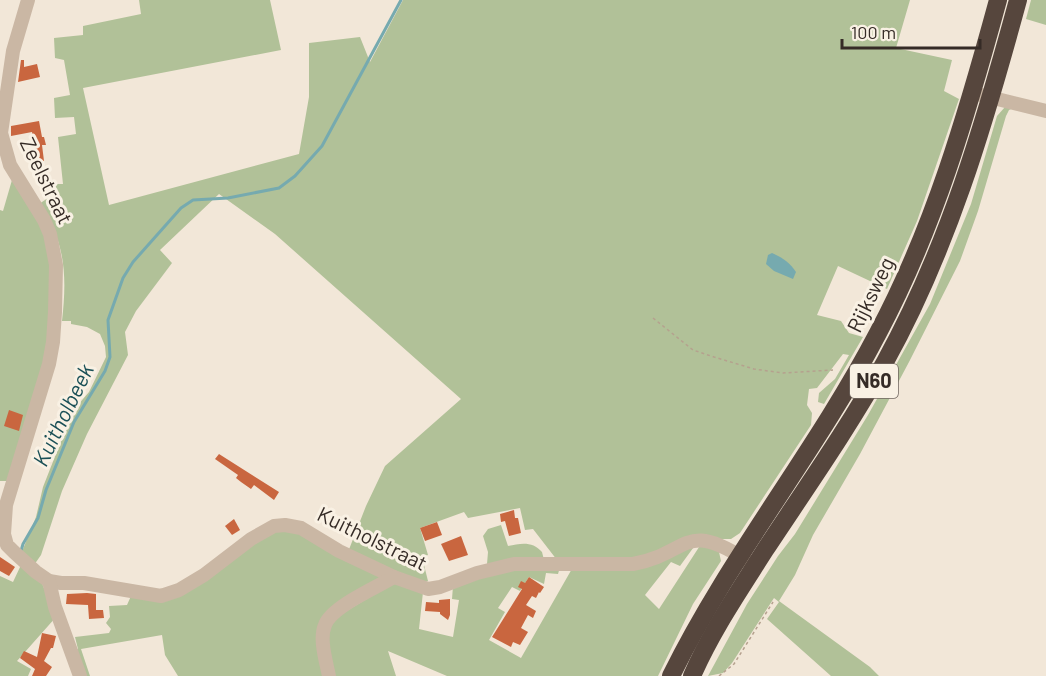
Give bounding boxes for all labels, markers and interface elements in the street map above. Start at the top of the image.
scale bar [842,12,980,50]
text: 100 m [851,21,896,43]
street label: Zeelstraat [16,133,79,228]
street label: Rijksweg [841,253,899,336]
water label: Kuitholbeek [26,359,98,470]
road number: N60 [850,364,898,398]
street label: Kuitholstraat [314,500,432,575]

